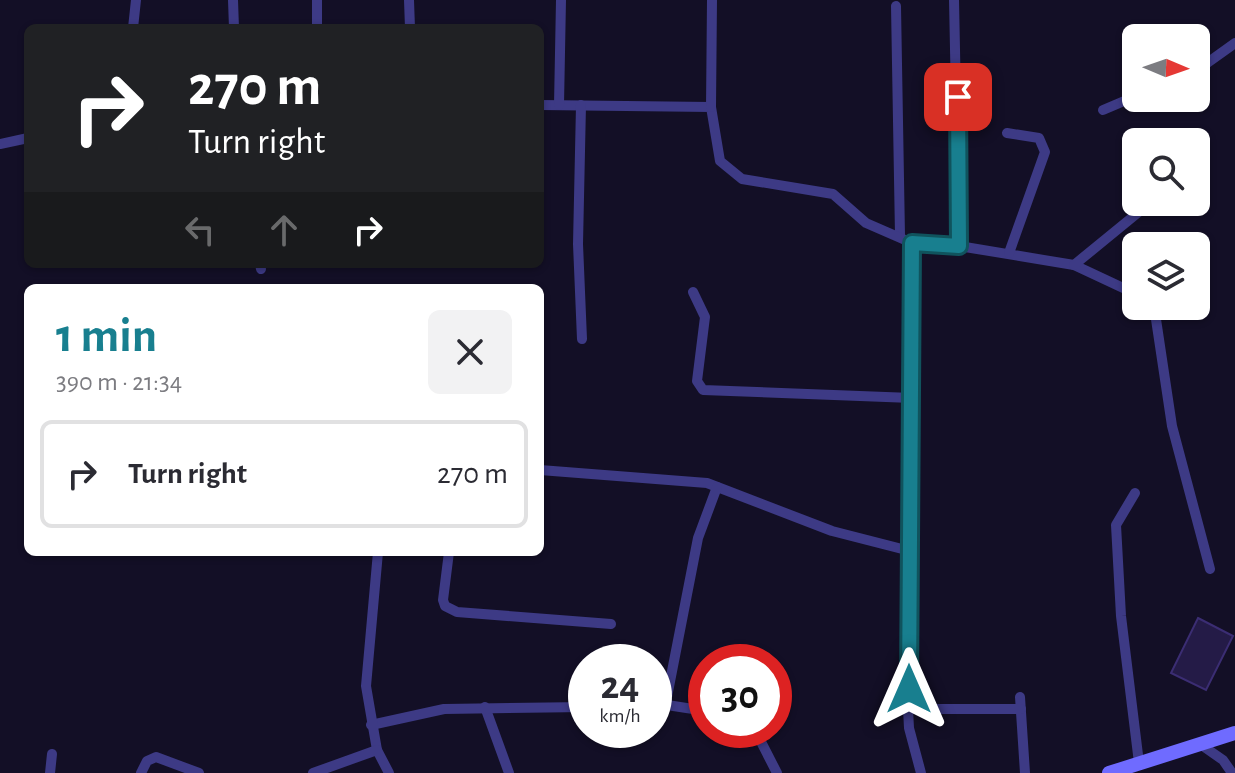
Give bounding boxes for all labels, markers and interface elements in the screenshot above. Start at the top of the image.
north arrow [1122,24,1210,112]
map controls [1122,24,1210,320]
icon: right [56,56,160,160]
text: 270 m [188,59,321,115]
pin [924,63,992,131]
icon: arrive [936,75,980,119]
text: Turn right [188,124,325,160]
button: search [1122,128,1210,216]
icon: left [178,208,222,252]
icon: ahead [262,208,306,252]
icon: right [346,208,390,252]
button: layers [1122,232,1210,320]
button: close [428,310,512,394]
text: 1 min [56,313,157,361]
text: 390 m · 21:34 [56,369,182,395]
icon: right [60,452,104,496]
text: Turn right [128,459,247,489]
text: 270 m [437,459,508,489]
speed limit sign: 30 [688,644,792,748]
position arrow [867,647,951,731]
text: 24 [601,666,639,706]
text: km/h [599,706,641,726]

